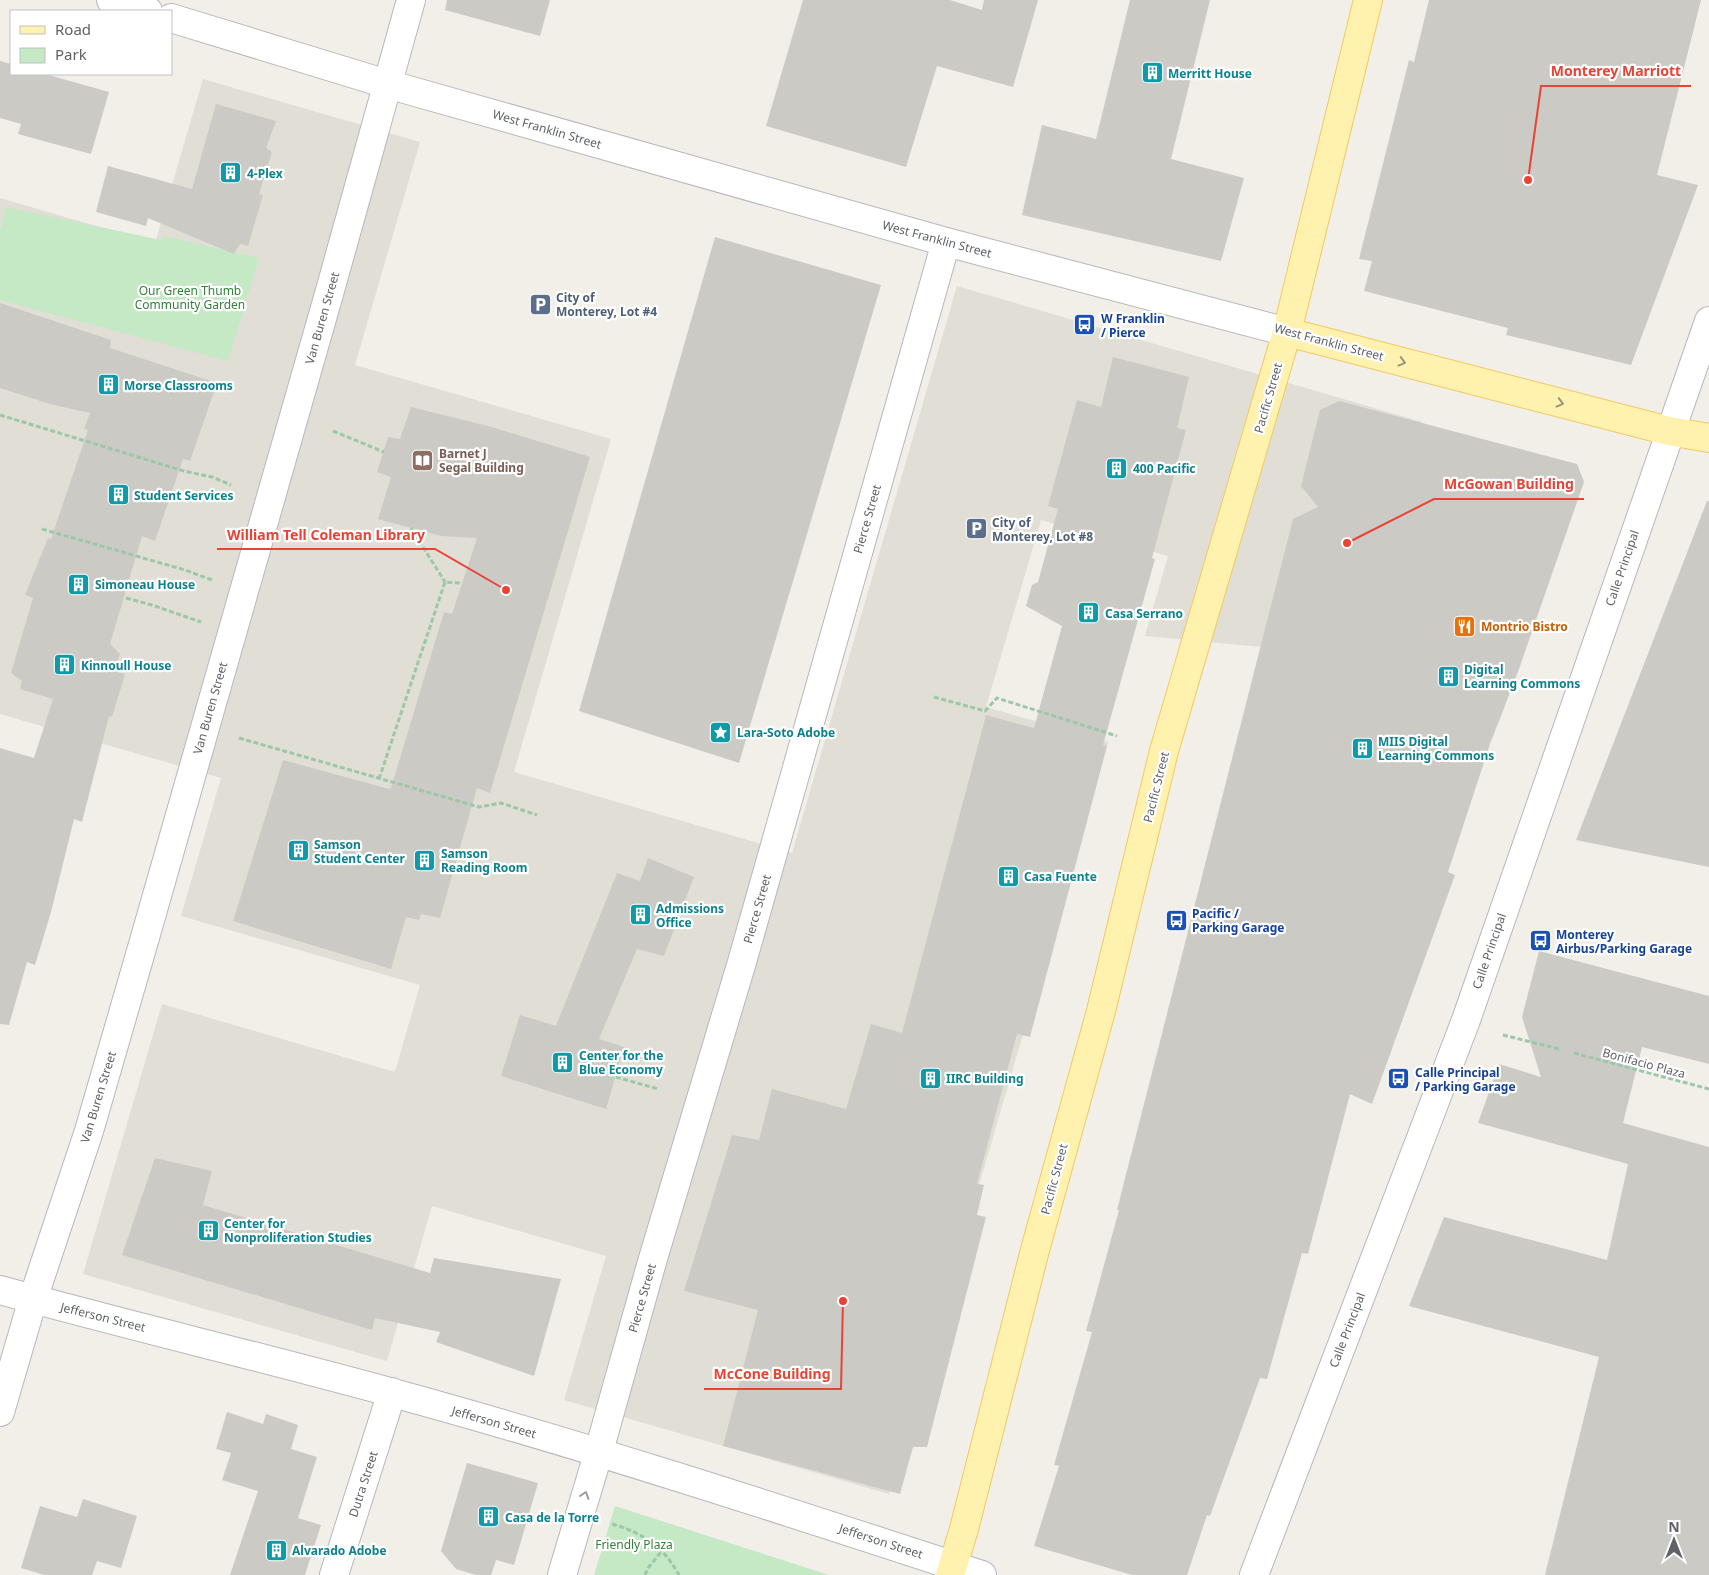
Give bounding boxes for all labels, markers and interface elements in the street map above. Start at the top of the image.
legend [10,10,172,75]
text: Road [55,19,91,39]
text: Park [55,44,87,64]
callout: Monterey Marriott [1541,57,1691,86]
building icon: Merritt House [1140,61,1164,85]
text: Monterey Marriott [1551,61,1681,80]
place label: Merritt House [1168,65,1252,82]
street label: West Franklin Street [491,105,604,153]
building icon: 4-Plex [219,161,243,185]
place label: 4-Plex [247,165,283,182]
street label: West Franklin Street [880,216,994,262]
street label: Van Buren Street [301,269,343,366]
park label: Our Green Thumb Community Garden [135,282,245,313]
place label: City of Monterey, Lot #4 [556,289,657,320]
parking icon: City of Monterey, Lot #4 [528,292,552,316]
place label: W Franklin / Pierce [1101,310,1165,341]
bus stop icon: W Franklin / Pierce [1073,313,1097,337]
street label: West Franklin Street [1272,319,1386,365]
one-way arrow [1398,356,1406,366]
street label: Pacific Street [1250,360,1286,435]
building icon: Morse Classrooms [96,373,120,397]
place label: Morse Classrooms [124,377,233,394]
one-way arrow [1555,397,1563,407]
place label: Barnet J Segal Building [439,445,524,476]
library icon: Barnet J Segal Building [411,448,435,472]
building icon: 400 Pacific [1105,456,1129,480]
place label: 400 Pacific [1133,460,1196,477]
callout: McGowan Building [1434,470,1584,499]
text: McGowan Building [1444,474,1574,493]
street label: Pierce Street [849,482,885,555]
building icon: Student Services [106,483,130,507]
place label: Student Services [134,487,233,504]
place label: City of Monterey, Lot #8 [992,514,1093,545]
parking icon: City of Monterey, Lot #8 [964,517,988,541]
callout: William Tell Coleman Library [217,520,435,549]
text: William Tell Coleman Library [227,525,425,544]
street label: Calle Principal [1601,528,1643,608]
building icon: Simoneau House [67,572,91,596]
place label: Simoneau House [95,576,195,593]
building icon: Casa Serrano [1077,601,1101,625]
place label: Casa Serrano [1105,605,1183,622]
restaurant icon: Montrio Bistro [1453,614,1477,638]
place label: Montrio Bistro [1481,618,1568,635]
building icon: Kinnoull House [53,653,77,677]
place label: Kinnoull House [81,657,171,674]
street label: Van Buren Street [189,659,231,756]
place label: Digital Learning Commons [1464,661,1580,692]
building icon: Digital Learning Commons [1436,664,1460,688]
place icon: Lara-Soto Adobe [709,720,733,744]
place label: Lara-Soto Adobe [737,724,835,741]
place label: MIIS Digital Learning Commons [1378,733,1494,764]
building icon: MIIS Digital Learning Commons [1350,736,1374,760]
street label: Pacific Street [1139,749,1173,824]
place label: Samson Student Center [314,836,406,867]
building icon: Samson Student Center [286,839,310,863]
place label: Samson Reading Room [441,845,527,876]
building icon: Samson Reading Room [413,848,437,872]
building icon: Casa Fuente [996,864,1020,888]
place label: Casa Fuente [1024,868,1097,885]
street label: Pierce Street [739,872,775,945]
place label: Admissions Office [656,900,724,931]
building icon: Admissions Office [628,903,652,927]
place label: Pacific / Parking Garage [1192,905,1284,936]
bus stop icon: Pacific / Parking Garage [1164,908,1188,932]
street label: Calle Principal [1468,911,1510,991]
place label: Monterey Airbus/Parking Garage [1556,926,1692,957]
bus stop icon: Monterey Airbus/Parking Garage [1528,929,1552,953]
street label: Bonifacio Plaza [1601,1044,1687,1082]
place label: Center for the Blue Economy [579,1047,663,1078]
street label: Van Buren Street [76,1048,120,1145]
building icon: Center for the Blue Economy [551,1050,575,1074]
place label: Calle Principal / Parking Garage [1415,1064,1516,1095]
building icon: IIRC Building [918,1066,942,1090]
bus stop icon: Calle Principal / Parking Garage [1387,1067,1411,1091]
place label: IIRC Building [946,1070,1024,1087]
street label: Pacific Street [1036,1141,1072,1216]
place label: Center for Nonproliferation Studies [224,1215,372,1246]
building icon: Center for Nonproliferation Studies [196,1218,220,1242]
street label: Pierce Street [624,1261,660,1334]
street label: Calle Principal [1325,1290,1369,1370]
street label: Jefferson Street [58,1298,148,1336]
callout: McCone Building [704,1360,841,1389]
text: McCone Building [713,1364,831,1383]
street label: Jefferson Street [449,1402,539,1442]
street label: Dutra Street [344,1448,382,1519]
one-way arrow [580,1491,590,1499]
building icon: Casa de la Torre [477,1505,501,1529]
place label: Casa de la Torre [505,1509,599,1526]
north arrow [1649,1515,1699,1565]
text: N [1668,1517,1680,1536]
street label: Jefferson Street [836,1519,926,1563]
park label: Friendly Plaza [595,1536,673,1553]
building icon: Alvarado Adobe [264,1538,288,1562]
place label: Alvarado Adobe [292,1542,387,1559]

